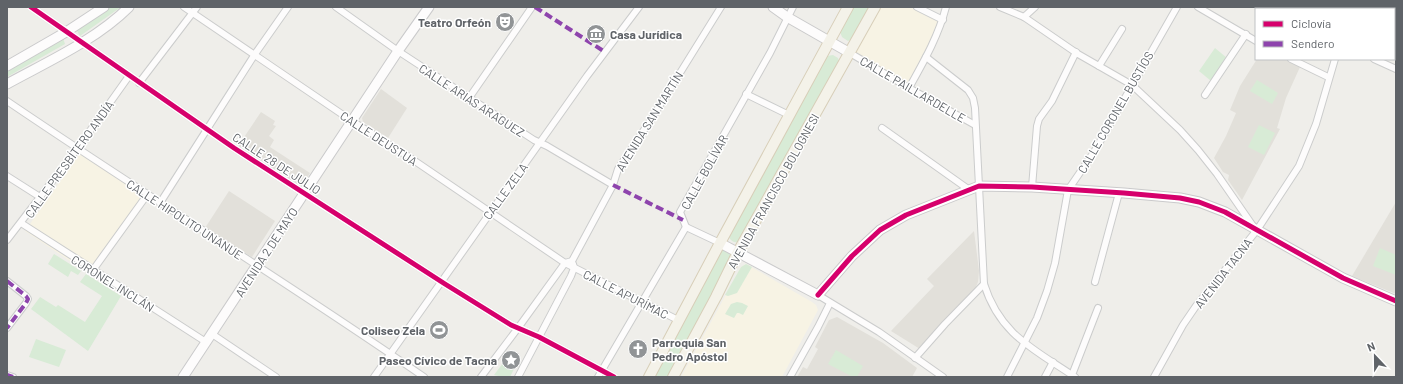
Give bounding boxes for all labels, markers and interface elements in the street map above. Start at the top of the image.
legend [1255,8,1395,60]
theatre icon: Teatro Orfeón [494,11,516,33]
place label: Teatro Orfeón [418,15,491,29]
text: Ciclovía [1291,16,1331,30]
museum icon: Casa Jurídica [585,23,607,45]
place label: Casa Jurídica [610,27,682,41]
text: Sendero [1291,36,1335,50]
street label: CALLE CORONEL BUSTÍOS [1074,49,1156,175]
street label: CALLE PAILLARDELLE [858,53,968,125]
street label: CALLE ARIAS ARAGUEZ [417,61,527,139]
street label: AVENIDA SAN MARTÍN [613,69,685,173]
street label: CALLE PRESBÍTERO ANDÍA [22,98,116,220]
street label: CALLE DEUSTUA [338,108,420,168]
street label: AVENIDA FRANCISCO BOLOGNESI [724,111,822,271]
street label: CALLE 28 DE JULIO [230,129,324,197]
street label: CALLE BOLÍVAR [678,132,730,212]
street label: CALLE ZELA [480,160,530,222]
street label: CALLE HIPOLITO UNANUE [124,176,246,262]
street label: AVENIDA 2 DE MAYO [232,205,300,299]
street label: AVENIDA TACNA [1191,235,1255,311]
street label: CORONEL INCLÁN [69,252,157,314]
street label: CALLE APURÍMAC [581,267,671,321]
sports icon: Coliseo Zela [428,319,450,341]
place label: Coliseo Zela [361,323,425,337]
place label: Parroquia San Pedro Apóstol [652,335,727,363]
north arrow [1355,336,1395,376]
church icon: Parroquia San Pedro Apóstol [627,338,649,360]
text: N [1365,339,1377,354]
place icon: Paseo Cívico de Tacna [500,349,522,371]
place label: Paseo Cívico de Tacna [379,353,497,367]

